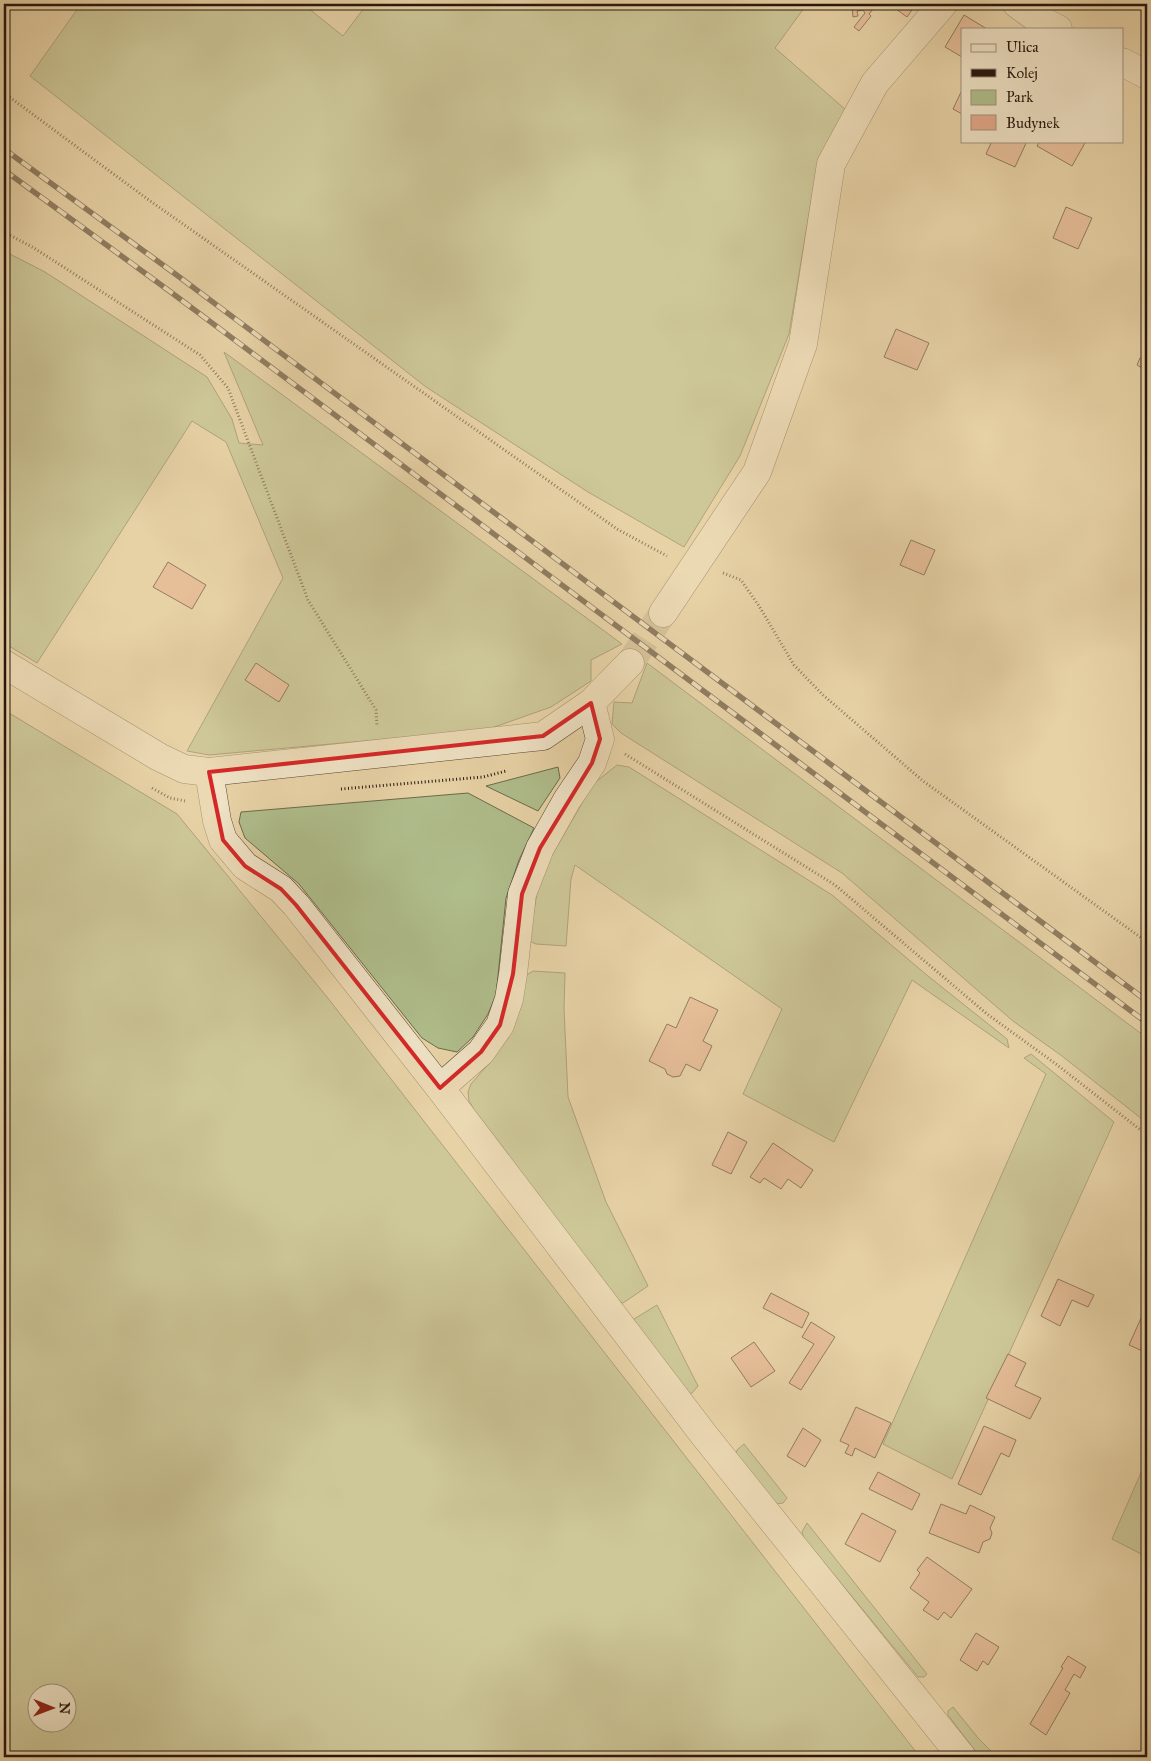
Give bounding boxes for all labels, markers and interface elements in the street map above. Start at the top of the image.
legend [961,28,1124,142]
text: Ulica [1006,38,1039,56]
text: Kolej [1006,64,1038,82]
text: Park [1006,88,1033,106]
text: Budynek [1006,114,1060,132]
north arrow [28,1684,78,1734]
text: N [56,1702,73,1714]

